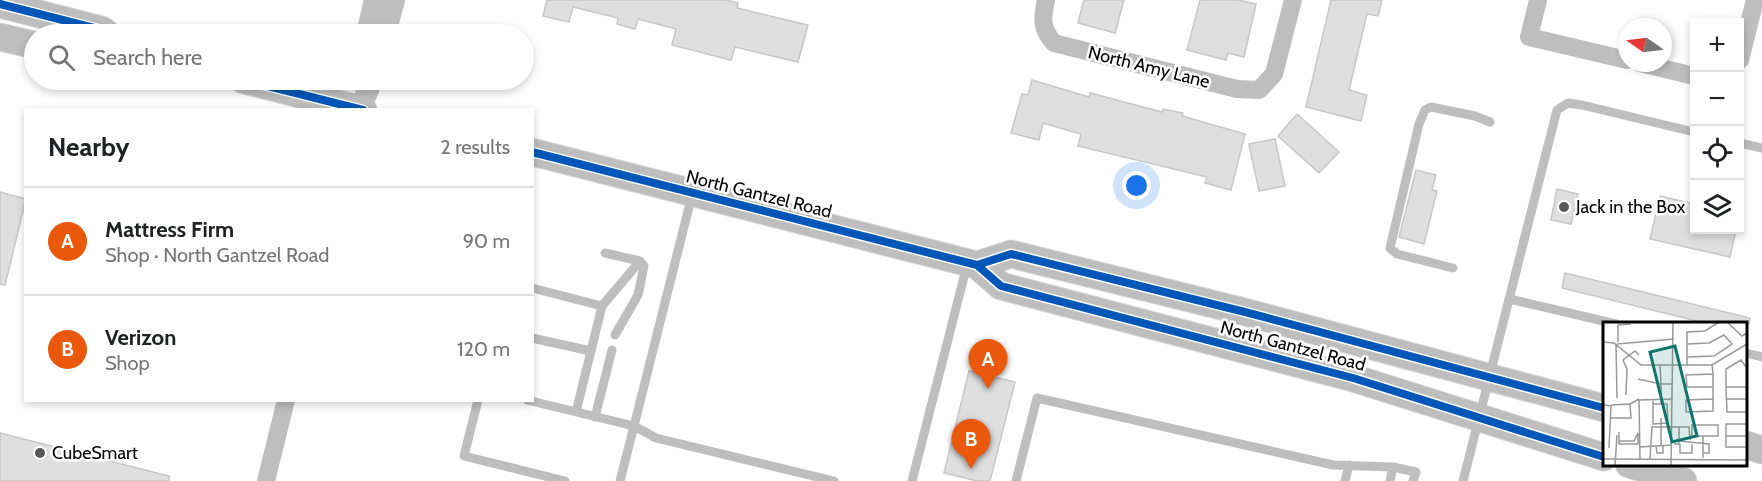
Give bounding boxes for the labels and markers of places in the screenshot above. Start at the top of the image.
place label: Jack in the Box [1575,196,1686,218]
marker: Jack in the Box [1557,200,1571,214]
pin: A [968,340,1008,389]
pin: B [952,420,990,469]
place label: CubeSmart [52,442,138,464]
marker: CubeSmart [33,446,47,460]

